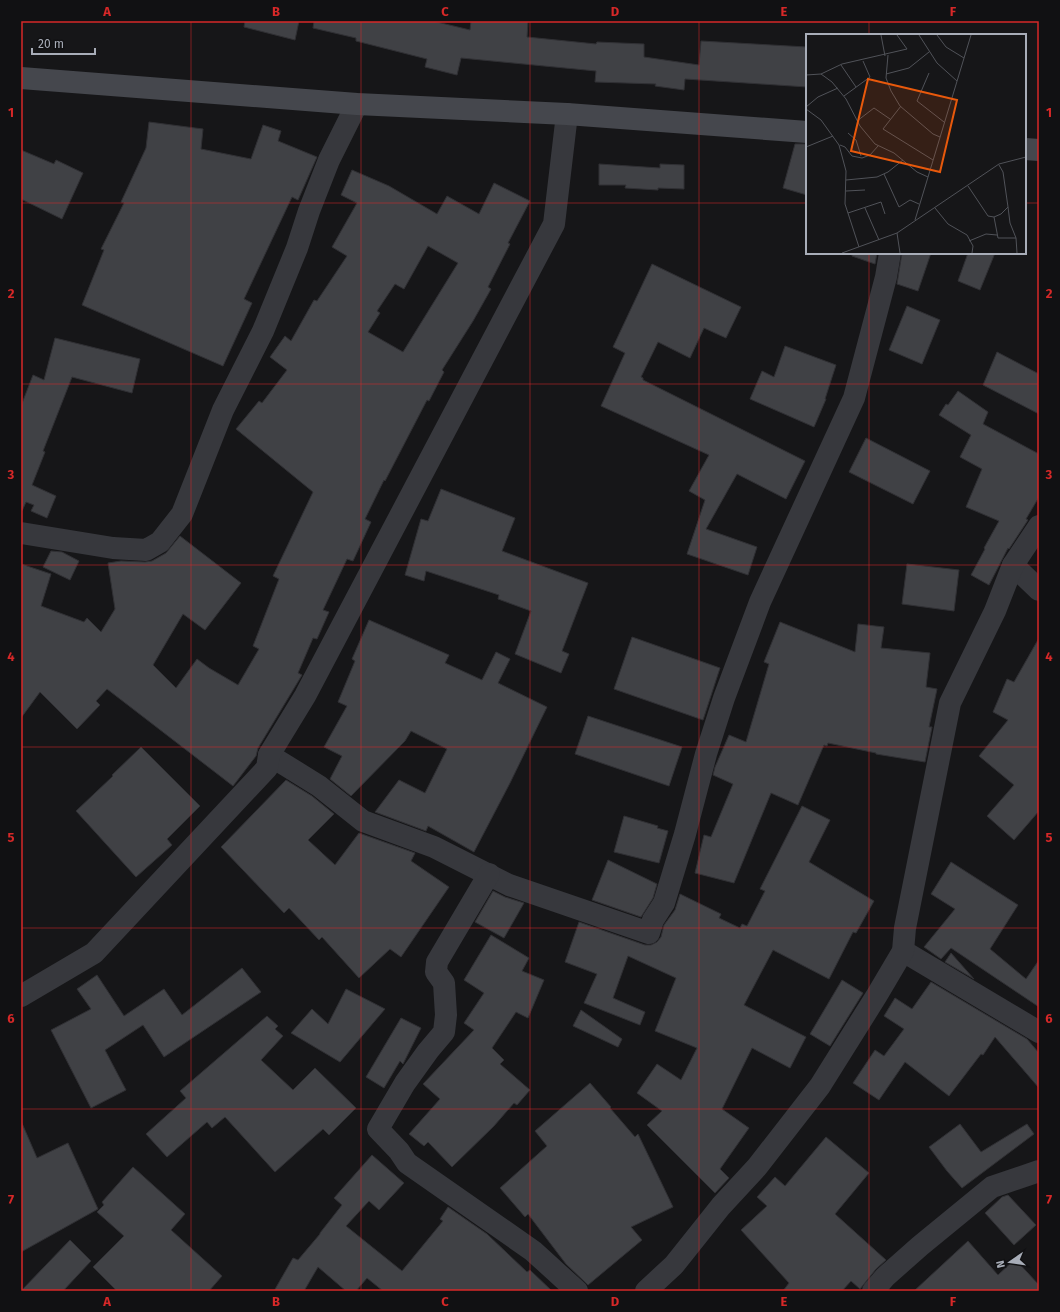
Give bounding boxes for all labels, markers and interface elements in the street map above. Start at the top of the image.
text: A [102,4,111,19]
text: B [272,4,280,19]
text: C [441,4,449,19]
text: D [611,4,620,19]
text: E [781,4,788,19]
text: F [950,4,957,19]
scale bar [32,30,95,56]
inset map [806,34,1026,254]
text: 20 m [38,37,64,51]
text: 1 [8,105,14,120]
text: 1 [1046,105,1052,120]
text: 2 [8,286,15,301]
text: 2 [1046,286,1053,301]
text: 3 [7,467,15,482]
text: 3 [1045,467,1053,482]
text: 4 [7,649,15,664]
text: 4 [1045,649,1053,664]
text: 5 [8,830,15,845]
text: 5 [1046,830,1053,845]
text: 6 [7,1011,15,1026]
text: 6 [1045,1011,1053,1026]
text: 7 [8,1192,14,1207]
text: 7 [1046,1192,1052,1207]
north arrow [990,1242,1030,1282]
text: N [994,1259,1008,1269]
text: A [102,1294,111,1309]
text: B [272,1294,280,1309]
text: C [441,1294,449,1309]
text: D [611,1294,620,1309]
text: E [781,1294,788,1309]
text: F [950,1294,957,1309]

